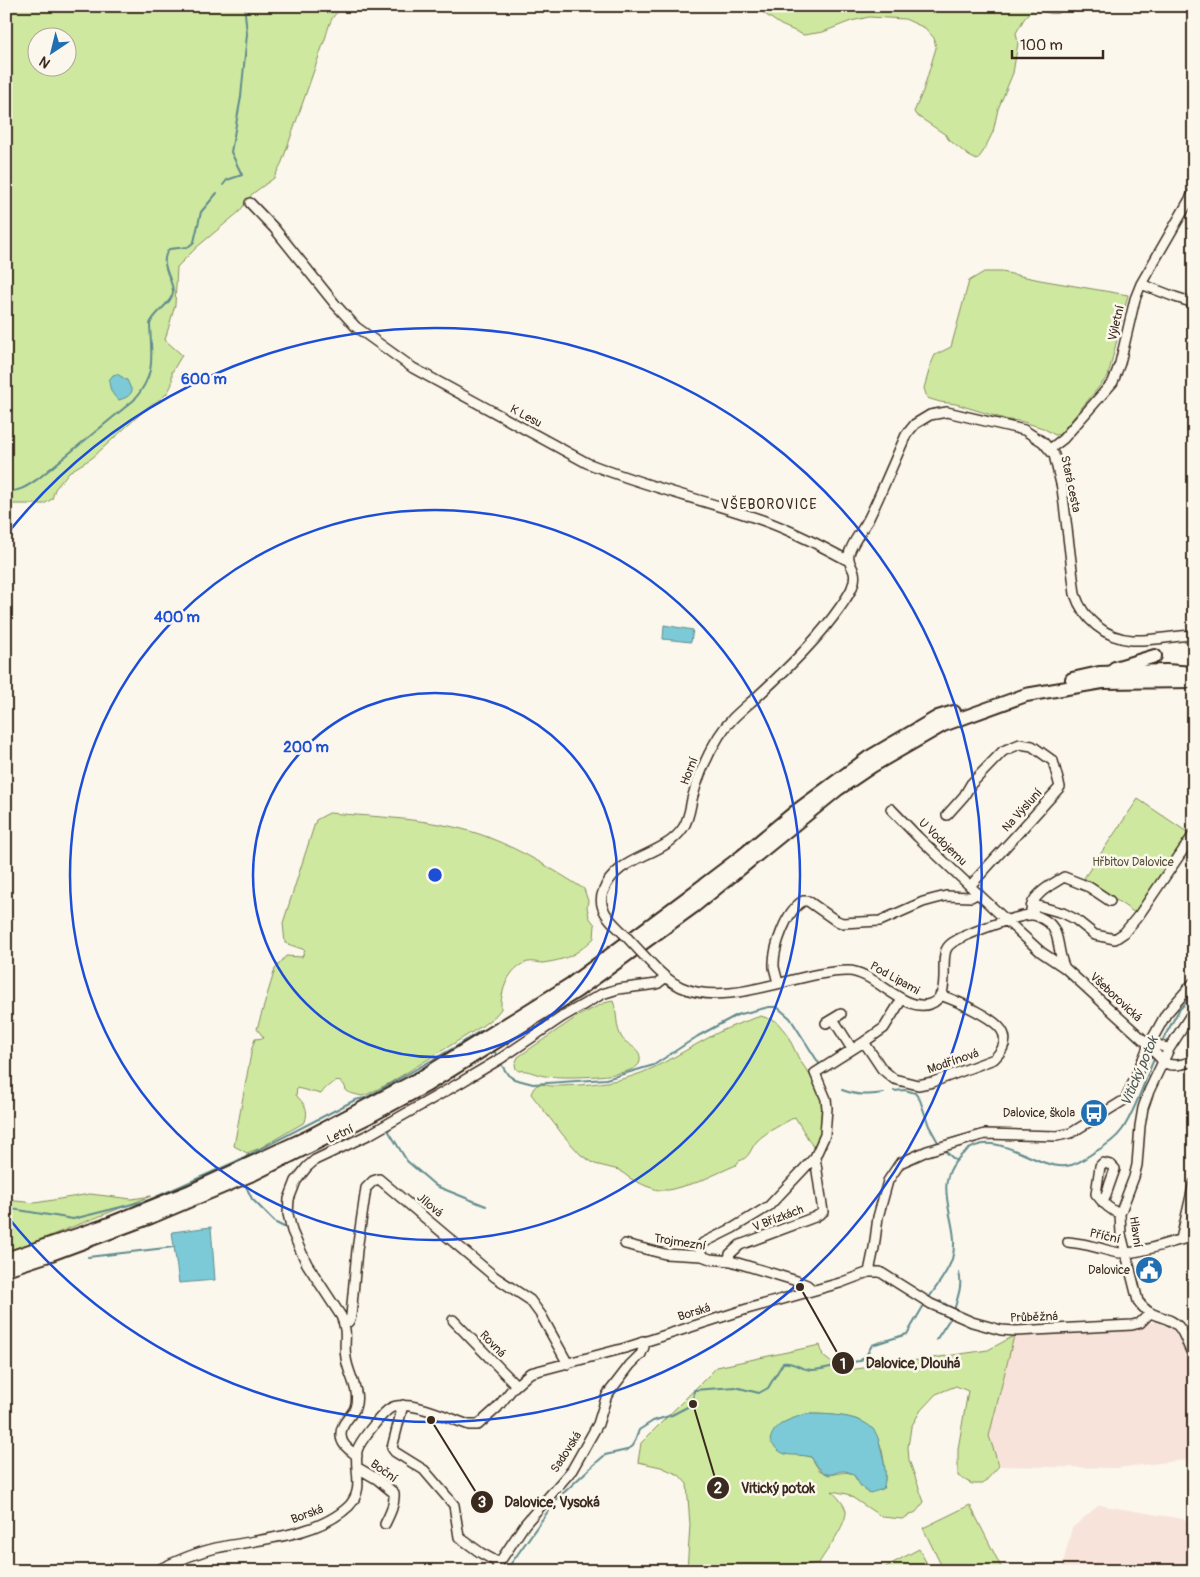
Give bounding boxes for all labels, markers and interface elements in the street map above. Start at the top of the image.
north arrow [28,28,78,78]
scale bar [1012,28,1104,60]
text: 100 m [1020,36,1063,55]
text: N [36,53,54,72]
street label: Výletní [1105,304,1128,342]
text: 600 m [181,370,227,389]
street label: K Lesu [507,402,544,431]
street label: Stará cesta [1057,454,1084,514]
district label: VŠEBOROVICE [720,495,818,513]
text: 400 m [154,608,200,627]
text: 200 m [283,738,329,757]
street label: Horní [677,755,702,787]
street label: Na Výsluní [999,786,1046,835]
street label: U Vodojemu [915,816,970,869]
park label: Hřbitov Dalovice [1092,855,1174,870]
centre of rings [426,866,444,884]
street label: Pod Lipami [867,959,922,998]
street label: Všeborovická [1087,970,1145,1025]
water label: Vitický potok [1117,1033,1162,1109]
street label: Modřínová [925,1046,981,1077]
bus stop icon: Dalovice, škola [1079,1098,1109,1128]
place label: Dalovice, škola [1003,1106,1075,1121]
street label: Letní [324,1122,356,1147]
street label: Jílová [414,1190,446,1221]
street label: V Břízkách [751,1202,806,1235]
street label: Hlavní [1126,1215,1145,1249]
street label: Příční [1088,1226,1122,1247]
street label: Trojmezní [653,1231,707,1254]
public building icon: Dalovice [1134,1255,1164,1285]
place label: Dalovice [1088,1263,1130,1278]
street label: Borská [676,1300,713,1325]
street label: Průběžná [1010,1309,1059,1326]
street label: Rovná [476,1328,509,1361]
callout: Dalovice, Dlouhá [831,1349,970,1378]
text: 1 [840,1355,846,1374]
text: Dalovice, Dlouhá [866,1355,961,1372]
street label: Sadovská [548,1429,585,1476]
street label: Boční [367,1457,400,1486]
callout: Vitický potok [706,1474,825,1503]
text: 2 [714,1479,722,1498]
text: Vitický potok [741,1480,815,1497]
callout: Dalovice, Vysoká [469,1487,610,1516]
text: 3 [478,1493,486,1512]
text: Dalovice, Vysoká [504,1494,600,1511]
street label: Borská [289,1502,326,1527]

